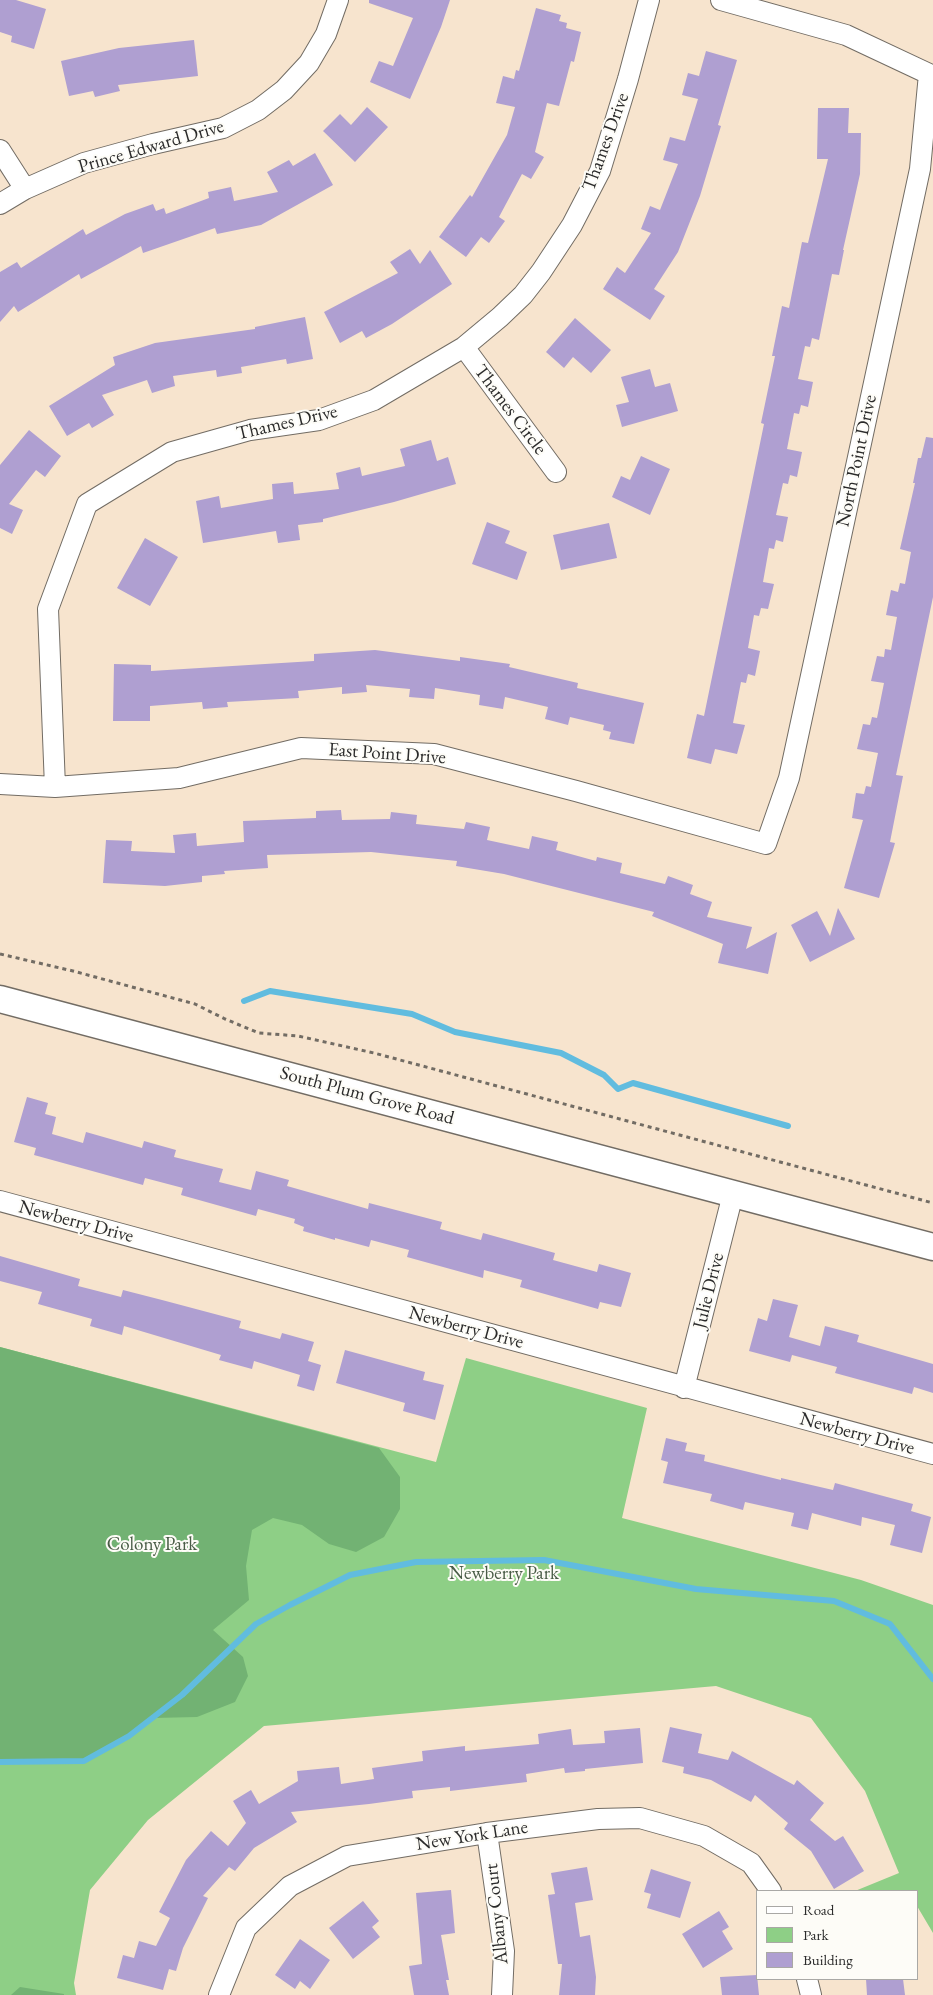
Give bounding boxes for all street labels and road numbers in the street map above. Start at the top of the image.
street label: Thames Drive [578,90,634,194]
street label: Prince Edward Drive [75,115,227,179]
street label: Thames Circle [469,361,551,459]
street label: North Point Drive [832,393,882,529]
street label: Thames Drive [234,400,340,446]
street label: East Point Drive [327,739,447,769]
street label: South Plum Grove Road [277,1062,457,1130]
street label: Newberry Drive [16,1196,136,1248]
street label: Julie Drive [689,1251,729,1331]
street label: Newberry Drive [406,1302,526,1354]
street label: Newberry Drive [797,1408,917,1460]
street label: New York Lane [414,1816,530,1856]
street label: Albany Court [480,1862,514,1966]

